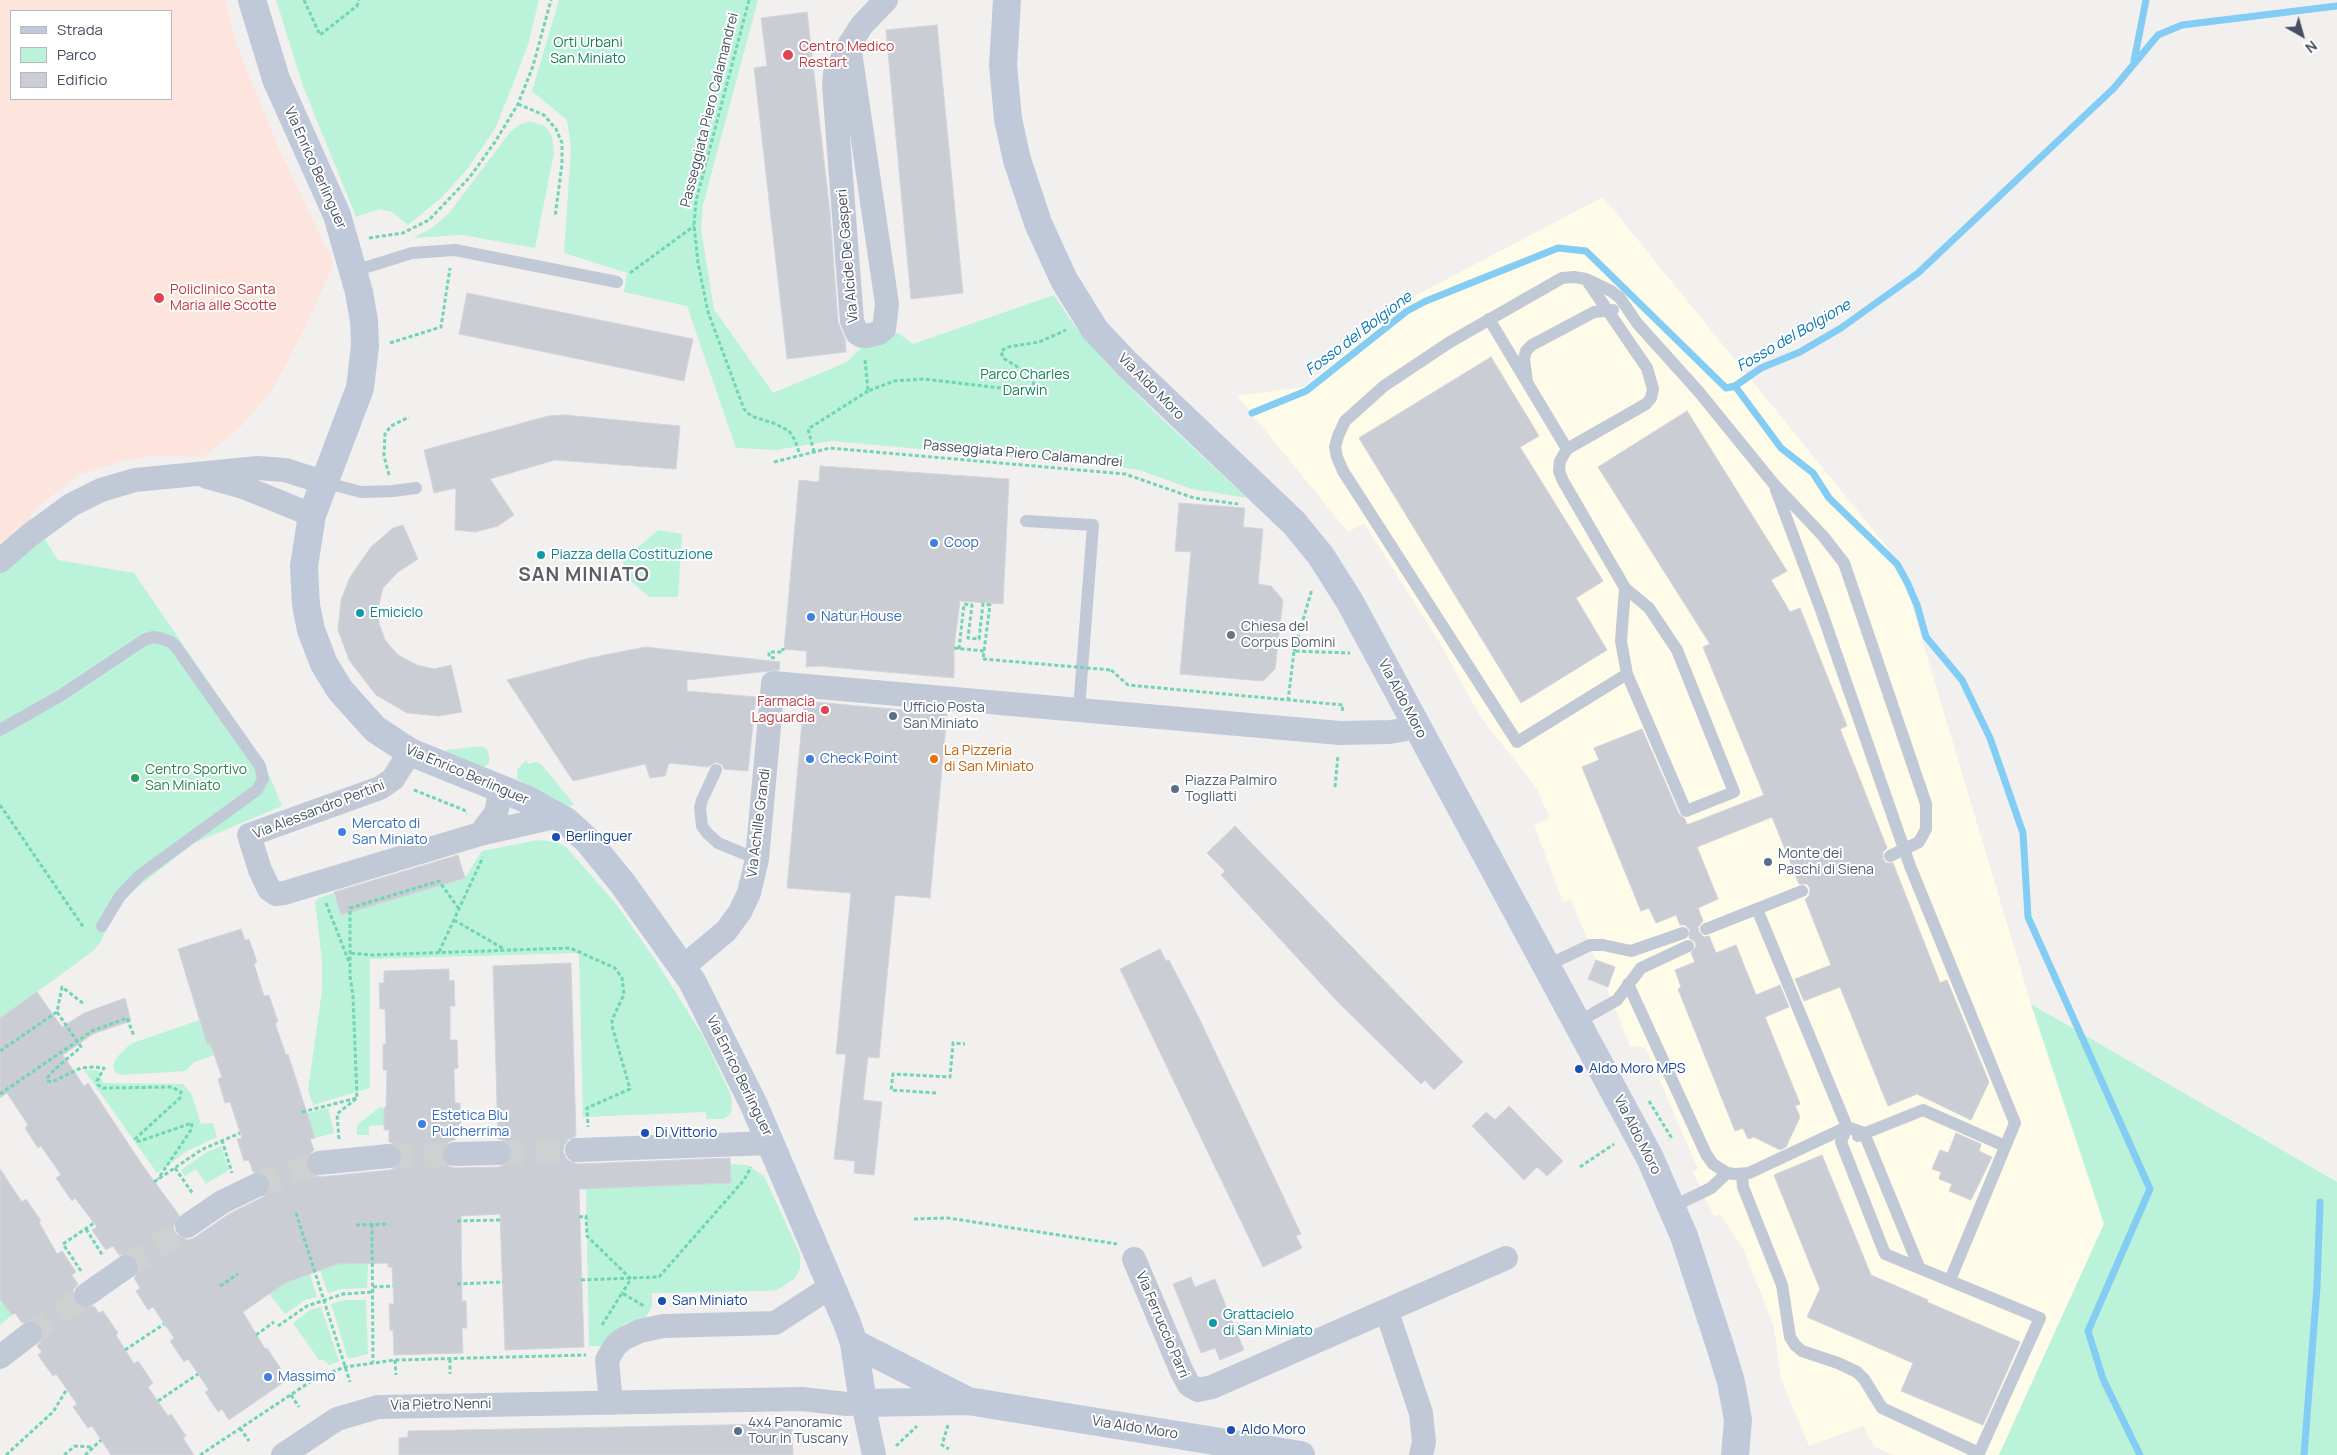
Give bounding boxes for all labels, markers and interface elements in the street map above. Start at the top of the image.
legend [10,10,172,100]
north arrow [2277,10,2327,60]
street label: Passeggiata Piero Calamandrei [678,11,742,209]
text: Strada [57,19,103,40]
park label: Orti Urbani San Miniato [550,35,626,68]
text: N [2302,37,2321,58]
place label: Centro Medico Restart [799,39,894,72]
text: Parco [57,44,96,65]
marker: Centro Medico Restart [781,48,795,62]
text: Edificio [57,69,107,90]
street label: Via Enrico Berlinguer [281,104,349,232]
street label: Via Alcide De Gasperi [834,188,862,324]
place label: Policlinico Santa Maria alle Scotte [170,282,277,314]
water label: Fosso del Bolgione [1302,288,1416,380]
marker: Policlinico Santa Maria alle Scotte [152,291,166,305]
water label: Fosso del Bolgione [1734,296,1854,376]
street label: Via Aldo Moro [1114,350,1188,424]
park label: Parco Charles Darwin [980,367,1070,400]
street label: Passeggiata Piero Calamandrei [923,437,1123,471]
place label: Coop [944,535,979,551]
marker: Coop [928,537,940,549]
place label: Piazza della Costituzione [551,547,713,563]
marker: Piazza della Costituzione [535,549,547,561]
district label: SAN MINIATO [517,565,651,587]
place label: Emiciclo [370,605,423,621]
marker: Emiciclo [354,607,366,619]
place label: Natur House [821,609,902,625]
marker: Natur House [805,611,817,623]
place label: Chiesa del Corpus Domini [1241,619,1336,652]
marker: Chiesa del Corpus Domini [1225,629,1237,641]
street label: Via Aldo Moro [1374,657,1430,741]
place label: Farmacia Laguardia [751,694,815,726]
place label: Ufficio Posta San Miniato [903,700,985,732]
marker: Farmacia Laguardia [819,704,831,716]
marker: Ufficio Posta San Miniato [887,710,899,722]
street label: Via Enrico Berlinguer [403,742,531,808]
place label: La Pizzeria di San Miniato [944,743,1034,776]
place label: Check Point [820,751,898,767]
marker: Check Point [804,753,816,765]
marker: La Pizzeria di San Miniato [928,753,940,765]
place label: Centro Sportivo San Miniato [145,762,247,794]
street label: Via Achille Grandi [744,767,774,879]
marker: Centro Sportivo San Miniato [129,772,141,784]
place label: Piazza Palmiro Togliatti [1185,773,1277,806]
street label: Via Alessandro Pertini [251,777,387,843]
marker: Piazza Palmiro Togliatti [1169,783,1181,795]
place label: Mercato di San Miniato [352,816,428,849]
marker: Mercato di San Miniato [336,826,348,838]
place label: Berlinguer [566,829,632,845]
marker: Berlinguer [550,831,562,843]
place label: Monte dei Paschi di Siena [1778,846,1874,879]
marker: Monte dei Paschi di Siena [1762,856,1774,868]
street label: Via Enrico Berlinguer [703,1013,775,1139]
place label: Aldo Moro MPS [1589,1061,1685,1077]
marker: Aldo Moro MPS [1573,1063,1585,1075]
street label: Via Aldo Moro [1610,1093,1664,1177]
place label: Estetica Blu Pulcherrima [432,1108,509,1140]
marker: Estetica Blu Pulcherrima [416,1118,428,1130]
place label: Di Vittorio [655,1125,717,1141]
marker: Di Vittorio [639,1127,651,1139]
street label: Via Ferruccio Parri [1132,1269,1192,1381]
place label: San Miniato [672,1293,748,1309]
marker: San Miniato [656,1295,668,1307]
place label: Grattacielo di San Miniato [1223,1307,1313,1340]
marker: Grattacielo di San Miniato [1207,1317,1219,1329]
place label: Massimo [278,1369,336,1385]
marker: Massimo [262,1371,274,1383]
street label: Via Pietro Nenni [390,1396,492,1414]
street label: Via Aldo Moro [1091,1413,1179,1443]
place label: 4x4 Panoramic Tour in Tuscany [748,1415,848,1448]
place label: Aldo Moro [1241,1422,1306,1438]
marker: Aldo Moro [1225,1424,1237,1436]
marker: 4x4 Panoramic Tour in Tuscany [732,1425,744,1437]

